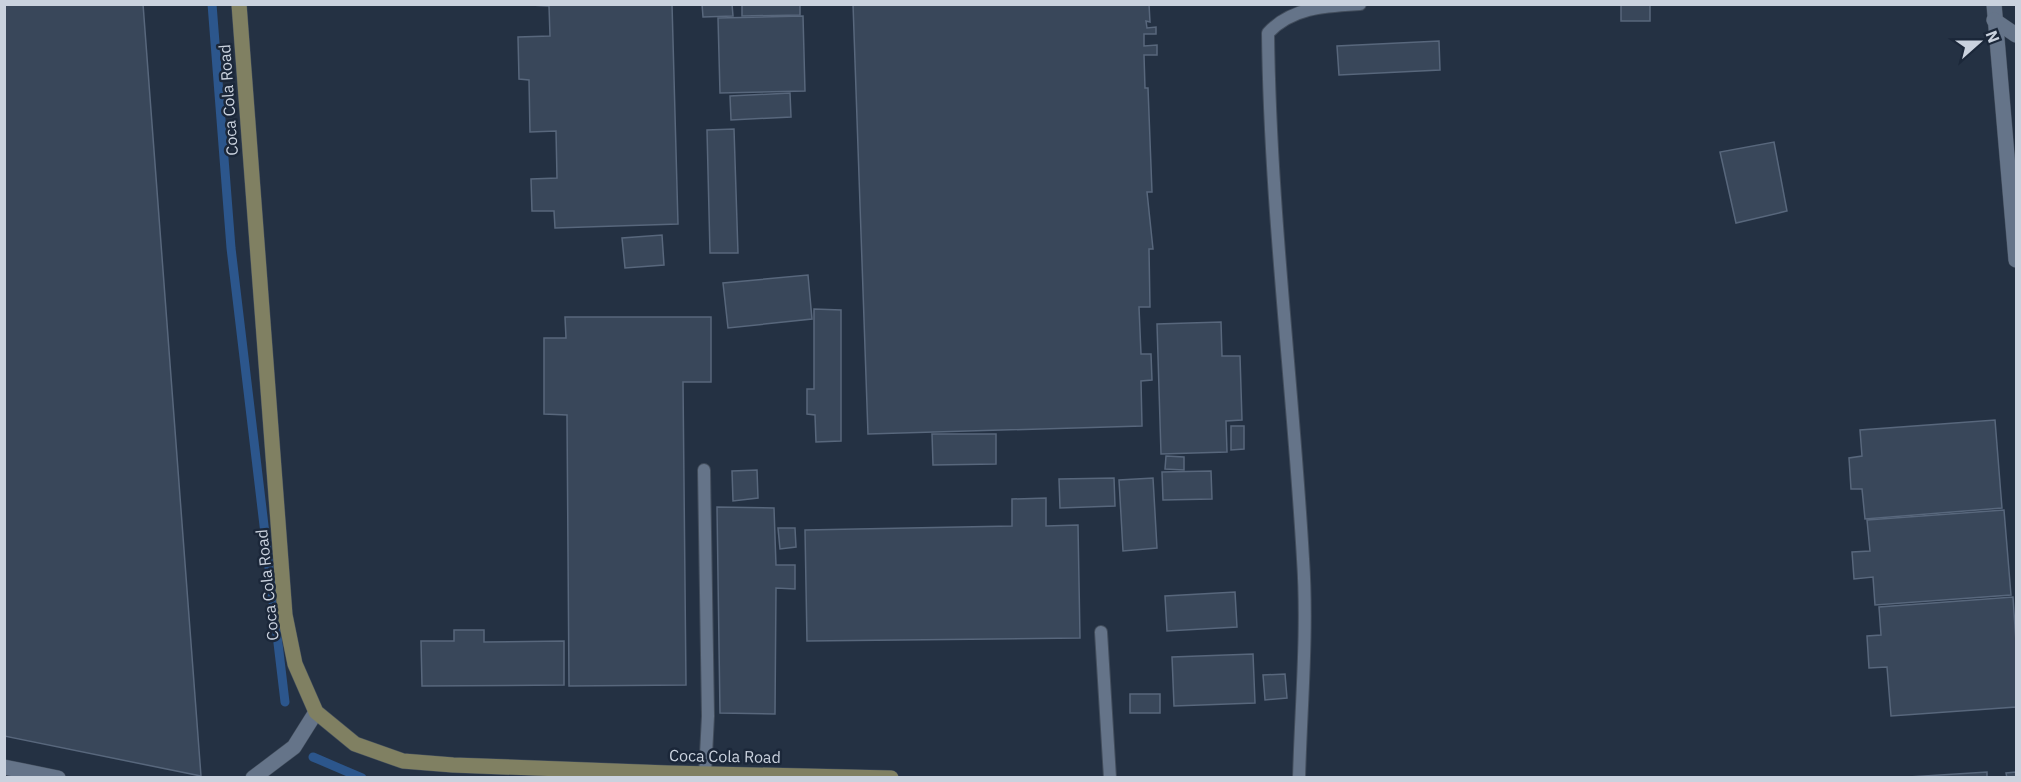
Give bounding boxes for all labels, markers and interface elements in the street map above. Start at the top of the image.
north arrow [1949,12,2009,72]
text: N [1982,28,2004,46]
street label: Coca Cola Road [214,44,242,156]
street label: Coca Cola Road [251,528,283,642]
street label: Coca Cola Road [669,745,781,767]

